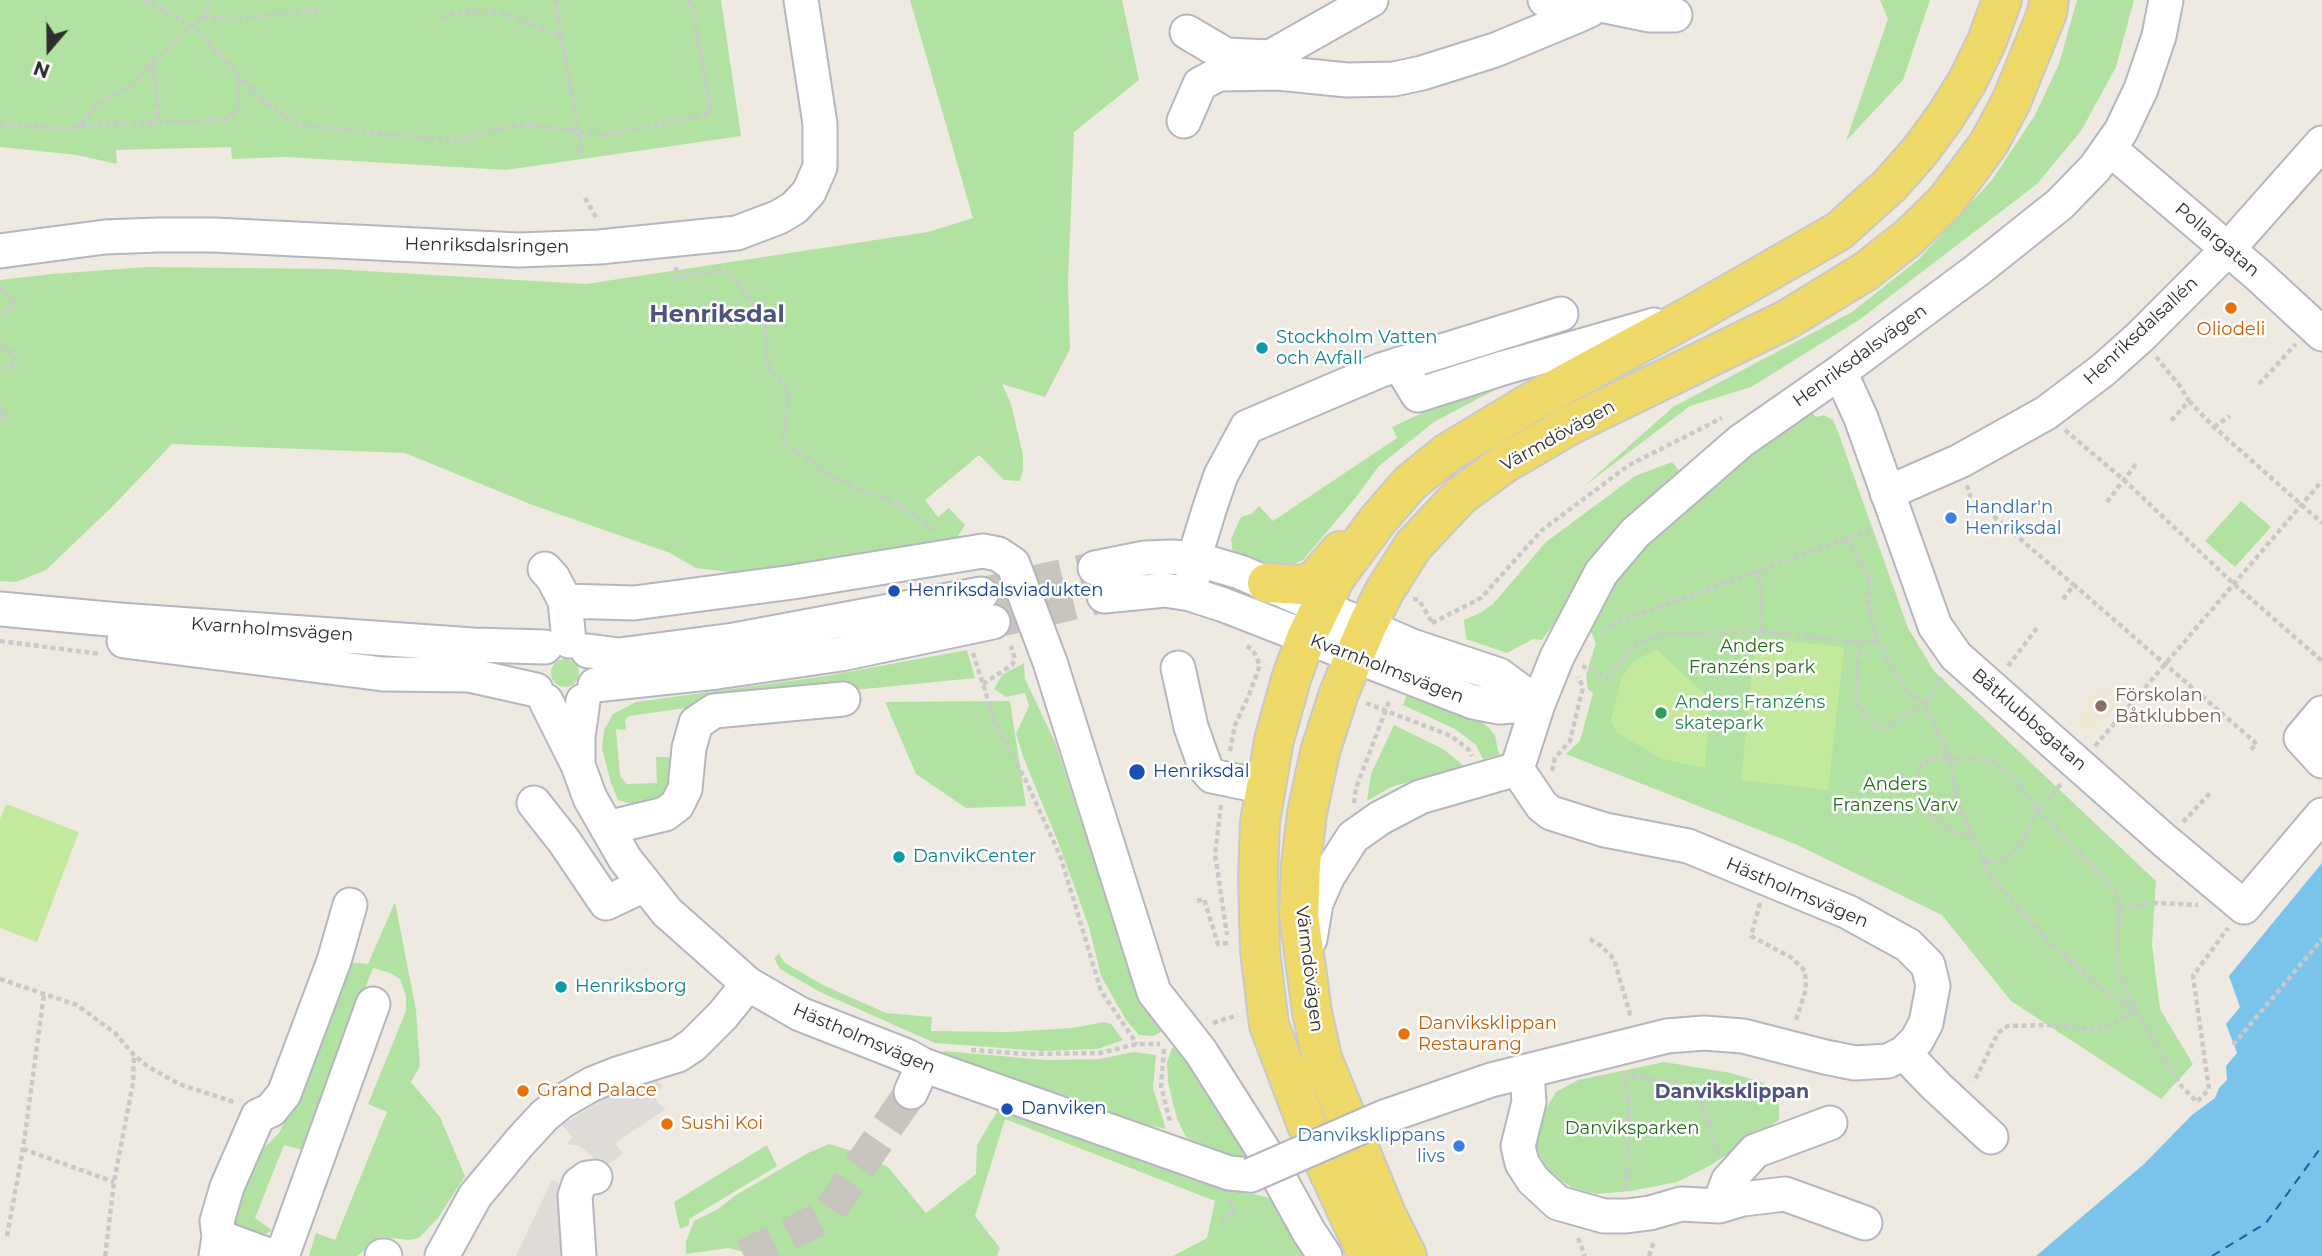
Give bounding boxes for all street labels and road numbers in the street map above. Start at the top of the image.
street label: Pollargatan [2170,198,2264,282]
street label: Henriksdalsringen [404,234,570,258]
street label: Henriksdalsallén [2079,272,2203,390]
street label: Henriksdalsvägen [1789,300,1931,412]
street label: Värmdövägen [1497,396,1619,476]
street label: Kvarnholmsvägen [190,614,354,646]
street label: Kvarnholmsvägen [1307,630,1467,708]
street label: Båtklubbsgatan [1967,664,2091,776]
street label: Hästholmsvägen [1722,853,1872,933]
street label: Värmdövägen [1291,905,1327,1033]
street label: Hästholmsvägen [789,999,939,1079]

